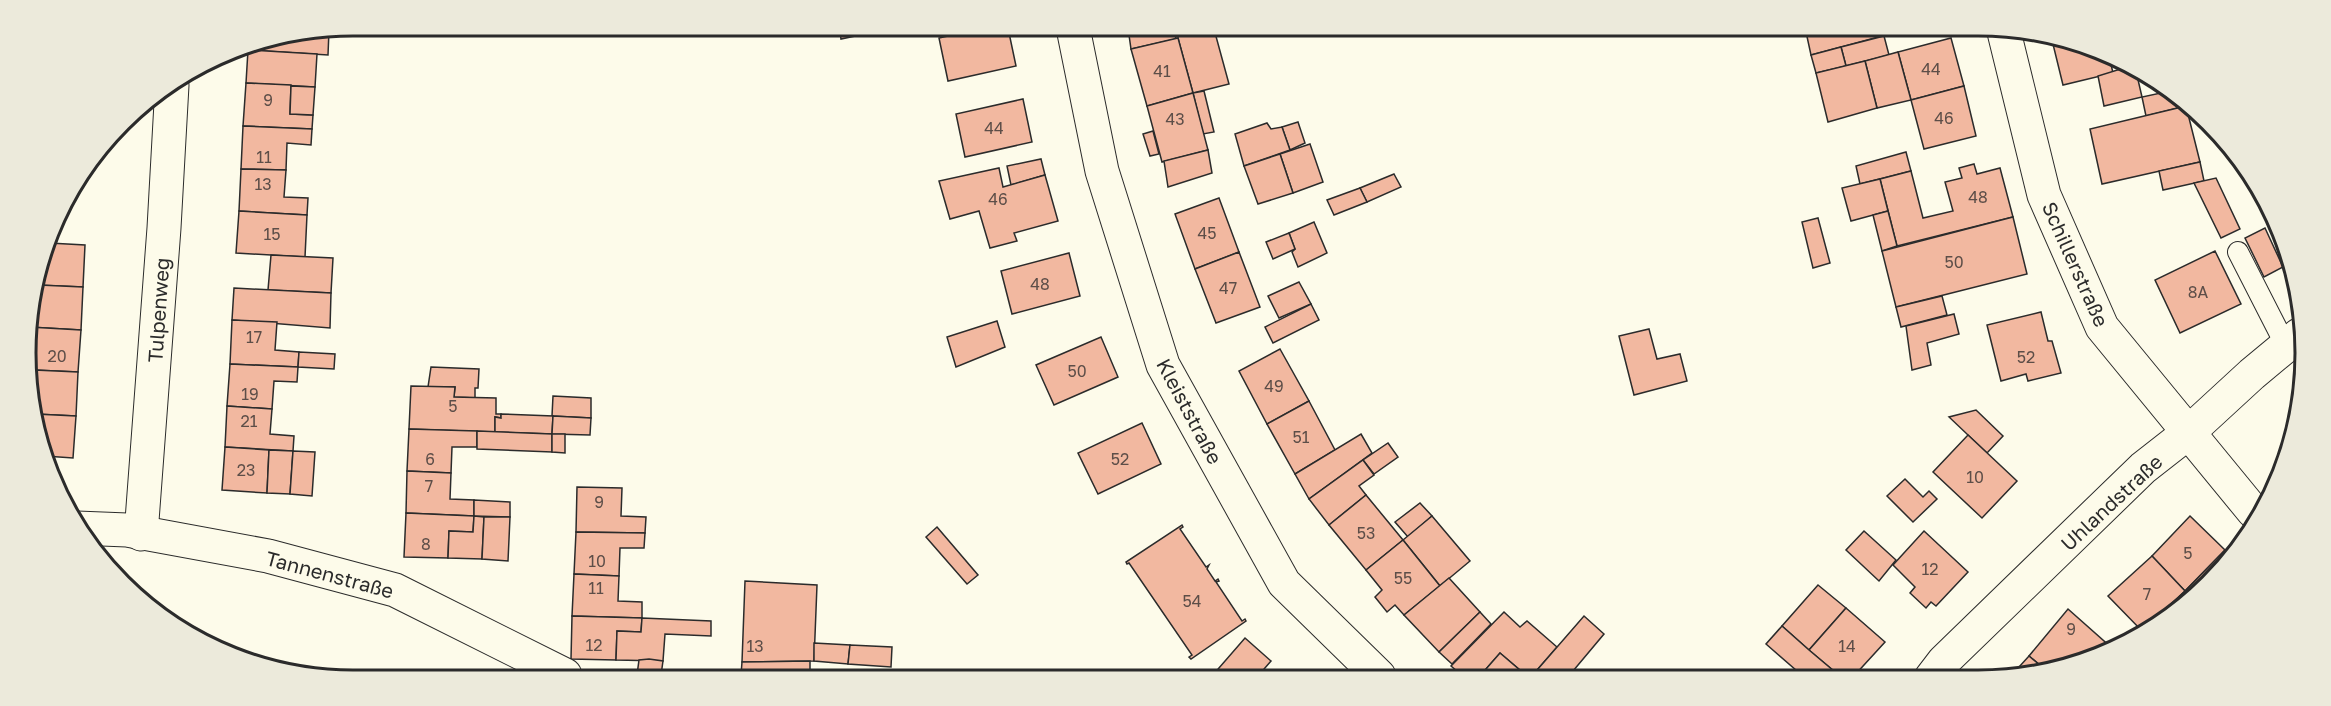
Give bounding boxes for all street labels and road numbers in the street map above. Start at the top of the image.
street label: Schillerstraße [2038,198,2114,330]
street label: Tulpenweg [142,257,174,363]
street label: Kleiststraße [1152,354,1228,468]
street label: Uhlandstraße [2055,449,2167,555]
street label: Tannenstraße [264,545,396,603]

